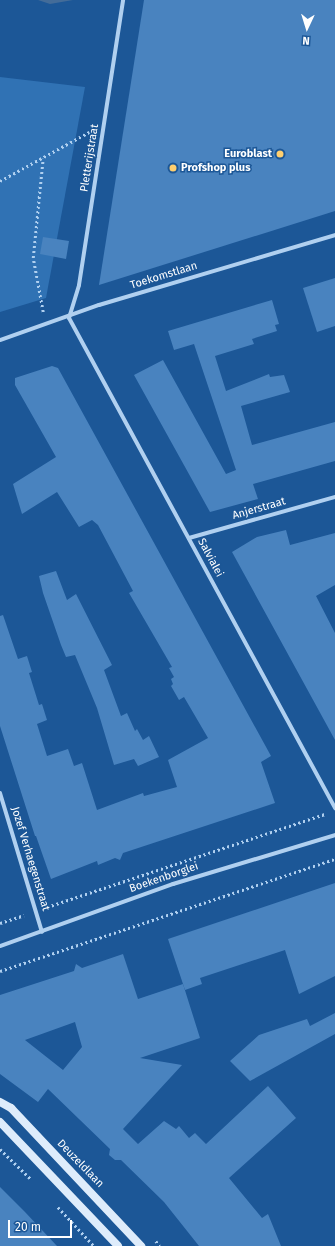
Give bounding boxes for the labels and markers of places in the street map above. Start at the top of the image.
place label: Euroblast [224,147,272,161]
marker: Euroblast [275,149,285,159]
place label: Profshop plus [181,161,250,175]
marker: Profshop plus [168,163,178,173]

